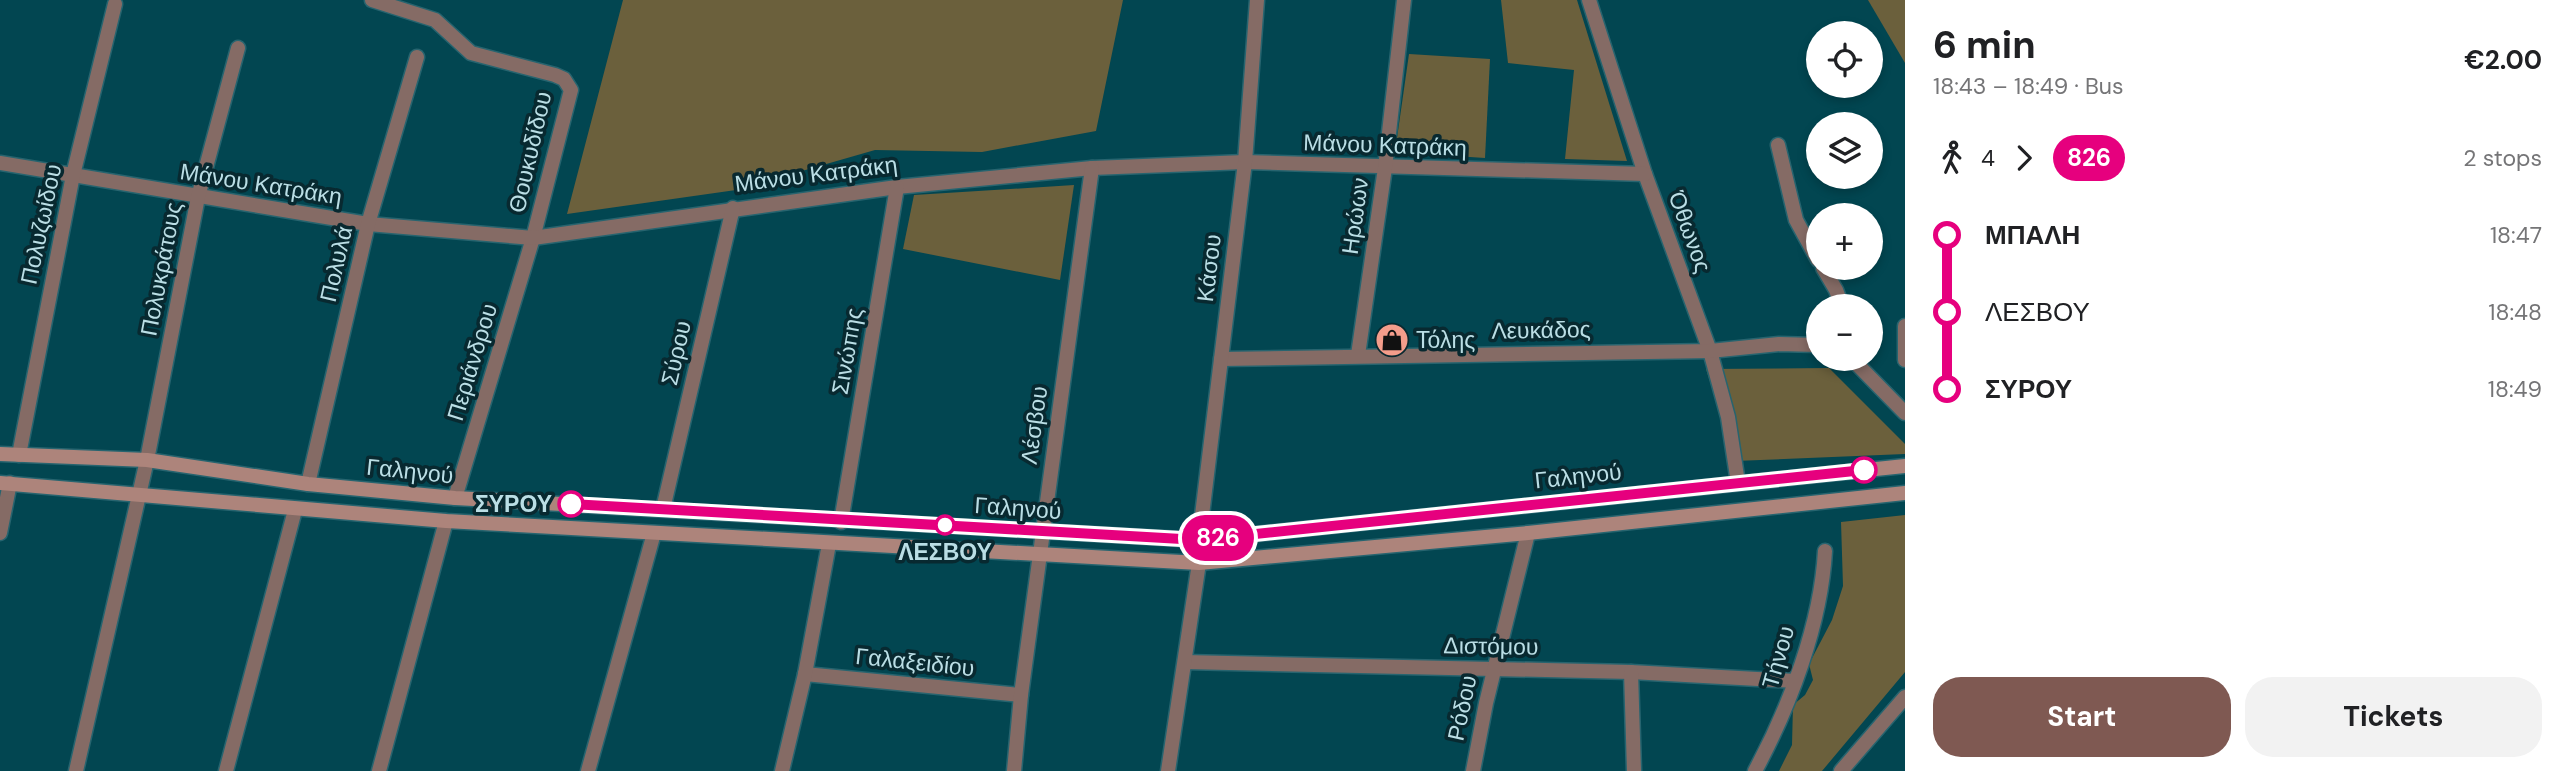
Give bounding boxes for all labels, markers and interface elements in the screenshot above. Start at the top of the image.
text: 6 min [1933,20,2036,70]
map controls [1806,21,1883,371]
button: locate [1806,21,1883,98]
text: €2.00 [2464,43,2542,77]
text: 18:43 – 18:49 · Bus [1933,71,2124,101]
street label: Θουκυδίδου [502,88,558,216]
button: layers [1806,112,1883,189]
street label: Μάνου Κατράκη [1303,127,1467,163]
icon: walk [1933,139,1971,177]
icon: forward [2005,139,2043,177]
text: 826 [2067,142,2111,173]
text: 4 [1981,143,1995,173]
text: 2 stops [2463,143,2542,173]
street label: Μάνου Κατράκη [733,149,899,199]
street label: Μάνου Κατράκη [178,156,344,212]
street label: Πολυζωίδου [14,161,68,287]
street label: Ηρώων [1335,176,1375,256]
street label: Όθωνος [1661,186,1718,277]
street label: Πολυκράτους [133,200,189,338]
button: + [1806,203,1883,280]
text: ΜΠΑΛΗ [1985,218,2080,252]
text: 18:47 [2490,220,2542,250]
street label: Πολυλά [313,223,359,305]
street label: Κάσου [1190,232,1228,304]
button: − [1806,294,1883,371]
text: ΛΕΣΒΟΥ [1985,295,2090,329]
text: 18:48 [2488,297,2542,327]
street label: Περιάνδρου [440,300,504,424]
street label: Σινώπης [825,305,869,397]
street label: Λευκάδος [1491,314,1591,346]
street label: Σύρου [654,318,698,388]
shop icon: Τόλης [1373,321,1411,359]
place label: Τόλης [1416,325,1475,355]
text: ΣΥΡΟΥ [1985,372,2072,406]
text: 18:49 [2488,374,2542,404]
street label: Λέσβου [1014,384,1054,466]
street label: Γαληνού [365,452,455,490]
street label: Γαληνού [1533,457,1623,495]
unlabelled marker [1851,457,1877,483]
place label: ΣΥΡΟΥ [475,489,552,519]
street label: Γαληνού [973,490,1063,526]
marker: ΣΥΡΟΥ [558,491,584,517]
marker: ΛΕΣΒΟΥ [935,515,955,535]
line badge: 826 [1178,515,1258,561]
text: 826 [1196,522,1240,553]
place label: ΛΕΣΒΟΥ [898,537,992,567]
street label: Τήνου [1755,622,1801,692]
street label: Διστόμου [1443,630,1539,662]
street label: Γαλαξειδίου [854,641,976,683]
street label: Ρόδου [1440,672,1484,744]
button: Start [1933,677,2231,757]
button: Tickets [2245,677,2542,757]

